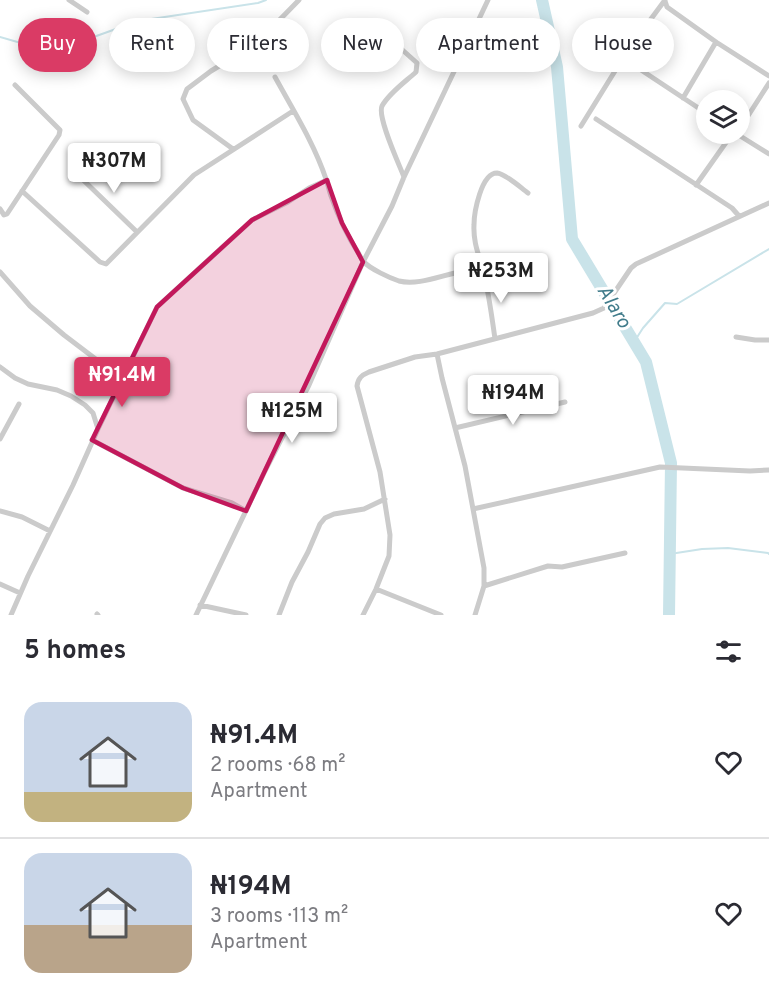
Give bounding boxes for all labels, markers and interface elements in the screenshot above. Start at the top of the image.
chip: Buy [18,18,97,72]
chip: Rent [109,18,195,72]
chip: Filters [207,18,309,72]
chip: New [321,18,404,72]
chip: Apartment [416,18,560,72]
chip: House [572,18,674,72]
map controls [696,90,750,144]
button: layers [696,90,750,144]
pin: ₦307M [72,143,156,194]
text: ₦307M [82,149,146,175]
pin: ₦253M [459,253,543,304]
text: ₦253M [468,259,534,285]
water label: Alaro [590,281,636,334]
pin: ₦91.4M [73,357,171,408]
text: ₦91.4M [88,363,156,389]
pin: ₦194M [471,375,555,426]
text: ₦194M [482,381,544,407]
pin: ₦125M [250,393,334,444]
text: ₦125M [261,399,323,425]
text: 5 homes [24,635,126,668]
icon: filters [712,635,745,668]
text: ₦91.4M [210,720,298,753]
icon: home [72,726,144,798]
icon: heart [712,746,745,779]
text: 2 rooms · 68 m² [210,753,346,779]
text: Apartment [210,779,308,805]
text: ₦194M [210,871,292,904]
icon: home [72,877,144,949]
icon: heart [712,897,745,930]
text: 3 rooms · 113 m² [210,904,348,930]
text: Apartment [210,930,308,956]

